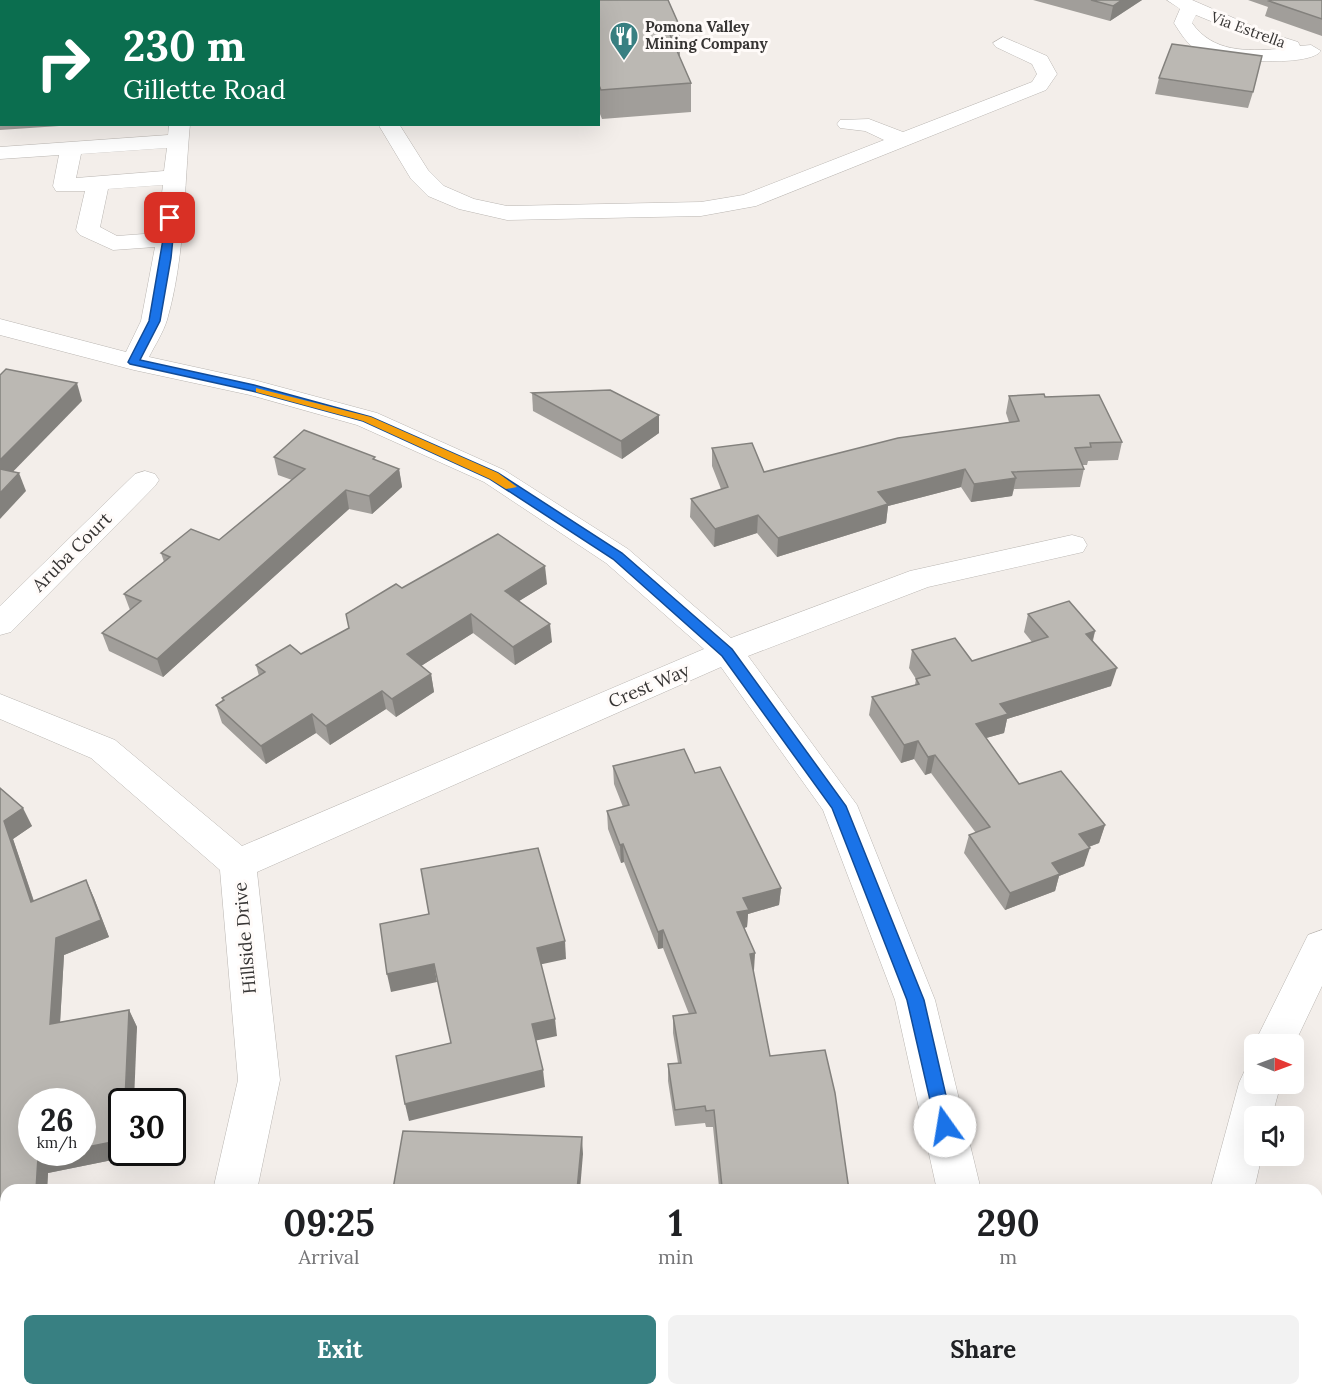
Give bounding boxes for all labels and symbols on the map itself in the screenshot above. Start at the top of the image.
street label: Via Estrella [1207,7,1288,52]
place label: Pomona Valley Mining Company [645,17,768,53]
restaurant icon: Pomona Valley Mining Company [608,20,640,62]
pin [144,192,195,243]
street label: Aruba Court [26,507,116,597]
street label: Crest Way [605,658,693,713]
street label: Hillside Drive [228,881,261,995]
north arrow [1244,1034,1304,1094]
speed limit sign: 30 [108,1088,186,1166]
position arrow [913,1094,977,1158]

